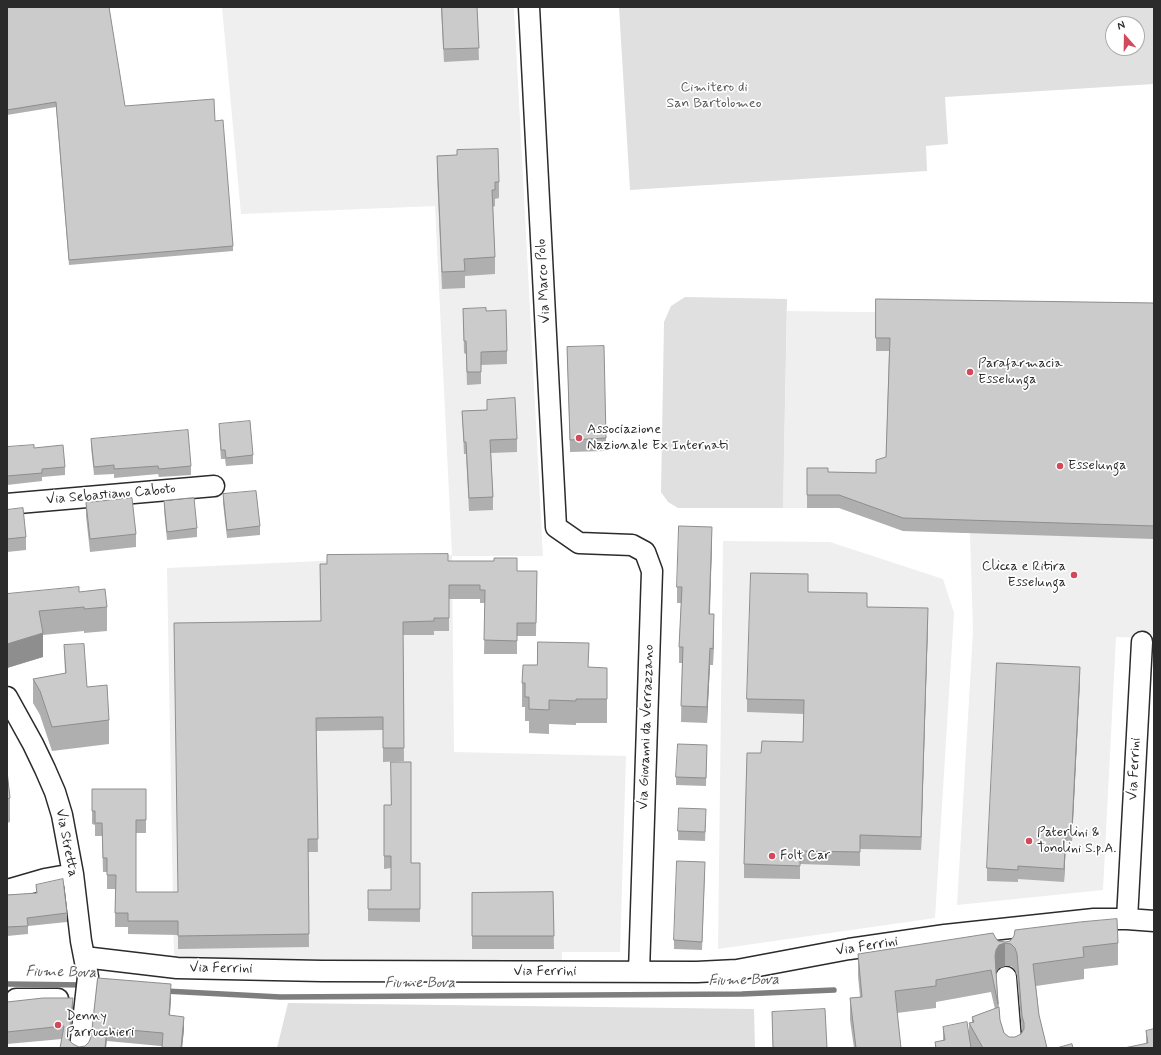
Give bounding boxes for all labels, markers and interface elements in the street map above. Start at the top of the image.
north arrow [1105,16,1145,56]
text: N [1115,18,1127,33]
park label: Cimitero di San Bartolomeo [667,80,761,112]
street label: Via Marco Polo [533,238,555,324]
place label: Parafarmacia Esselunga [978,356,1063,388]
marker: Parafarmacia Esselunga [965,367,975,377]
place label: Associazione Nazionale Ex Internati [587,422,728,454]
marker: Associazione Nazionale Ex Internati [574,433,584,443]
place label: Esselunga [1068,458,1126,474]
marker: Esselunga [1055,461,1065,471]
street label: Via Sebastiano Caboto [46,481,176,509]
place label: Clicca e Ritira Esselunga [982,559,1066,592]
marker: Clicca e Ritira Esselunga [1069,570,1079,580]
street label: Via Giovanni da Verrazzano [636,644,658,810]
street label: Via Ferrini [1125,737,1145,801]
street label: Via Stretta [51,807,81,879]
place label: Paterlini & Tonolini S.p.A. [1037,825,1116,858]
marker: Paterlini & Tonolini S.p.A. [1024,836,1034,846]
place label: Folt Car [780,848,830,864]
marker: Folt Car [767,851,777,861]
street label: Via Ferrini [835,934,899,960]
street label: Via Ferrini [189,960,253,978]
water label: Fiume Bova [25,963,97,983]
street label: Via Ferrini [514,964,576,980]
water label: Fiume Bova [708,971,780,991]
water label: Fiume Bova [385,975,455,993]
place label: Denny Parrucchieri [66,1009,134,1042]
marker: Denny Parrucchieri [53,1020,63,1030]

